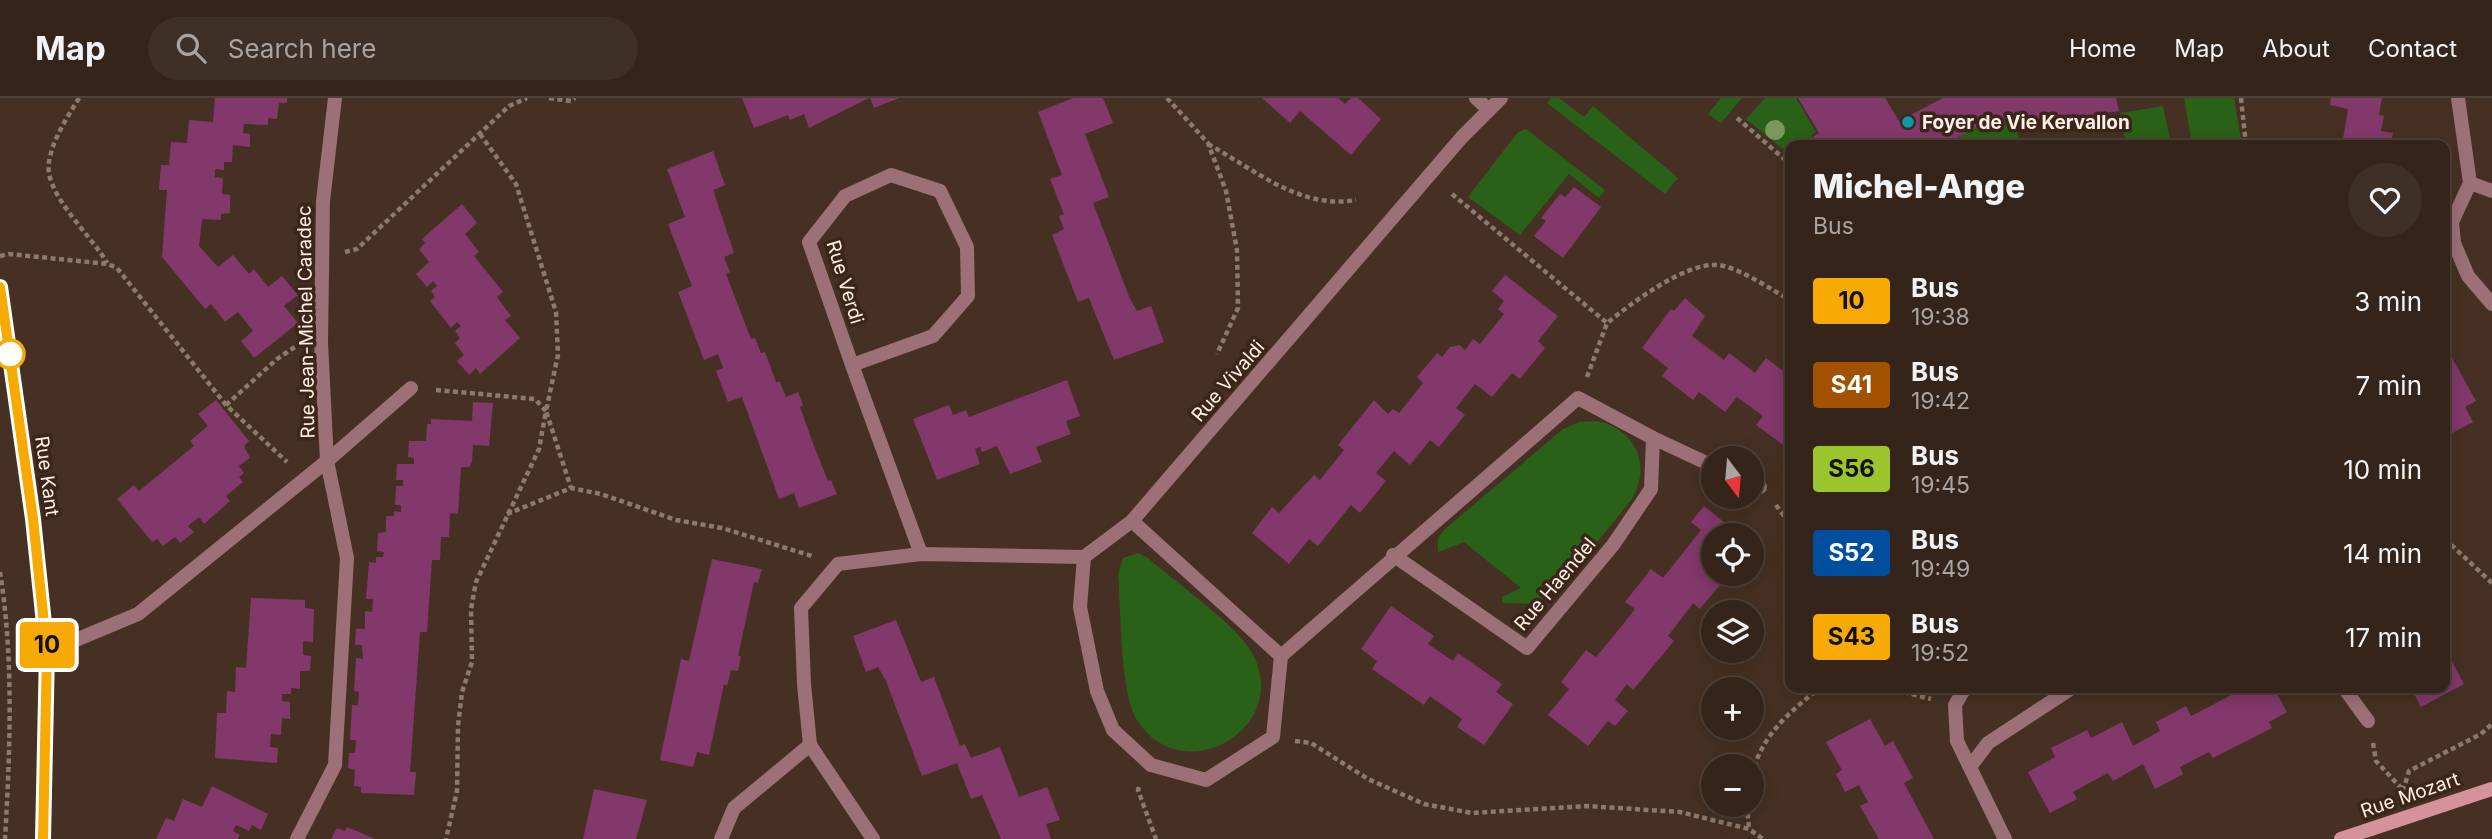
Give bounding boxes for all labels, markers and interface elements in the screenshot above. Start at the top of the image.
search box [148,17,638,80]
text: Map [35,28,106,68]
icon: search [172,29,210,67]
text: Search here [228,33,376,64]
text: Home [2069,34,2136,63]
text: Map [2174,34,2224,63]
text: About [2262,34,2330,63]
text: Contact [2368,34,2457,63]
place label: Foyer de Vie Kervallon [1922,111,2130,134]
marker: Foyer de Vie Kervallon [1900,114,1916,130]
button: heart [2348,163,2422,237]
text: Michel-Ange [1813,166,2025,206]
street label: Rue Jean-Michel Caradec [292,205,320,439]
text: Bus [1813,212,1854,240]
street label: Rue Verdi [821,237,869,327]
text: Bus [1911,272,1959,303]
text: 10 [1838,286,1865,315]
text: 3 min [2354,286,2422,317]
text: 19:38 [1911,303,1970,331]
street label: Rue Vivaldi [1187,336,1269,426]
unlabelled marker [0,339,25,369]
text: Bus [1911,356,1959,387]
text: S41 [1831,370,1872,399]
text: 7 min [2356,370,2422,401]
text: 19:42 [1911,387,1970,415]
street label: Rue Kant [30,434,64,518]
text: Bus [1911,440,1959,471]
north arrow [1701,446,1764,509]
map controls [1701,446,1764,817]
text: S56 [1828,454,1875,483]
text: 10 min [2343,454,2422,485]
text: 19:45 [1911,471,1970,499]
button: locate [1701,523,1764,586]
text: Bus [1911,524,1959,555]
street label: Rue Haendel [1509,533,1601,635]
text: S52 [1828,538,1875,567]
text: 14 min [2343,538,2422,569]
text: 19:49 [1911,555,1970,583]
button: layers [1701,600,1764,663]
text: Bus [1911,608,1959,639]
line badge: 10 [16,622,78,668]
text: S43 [1828,622,1875,651]
text: 17 min [2345,622,2422,653]
text: 10 [34,630,60,659]
text: 19:52 [1911,639,1969,667]
button: + [1701,677,1764,740]
button: − [1701,754,1764,817]
street label: Rue Mozart [2358,767,2462,823]

